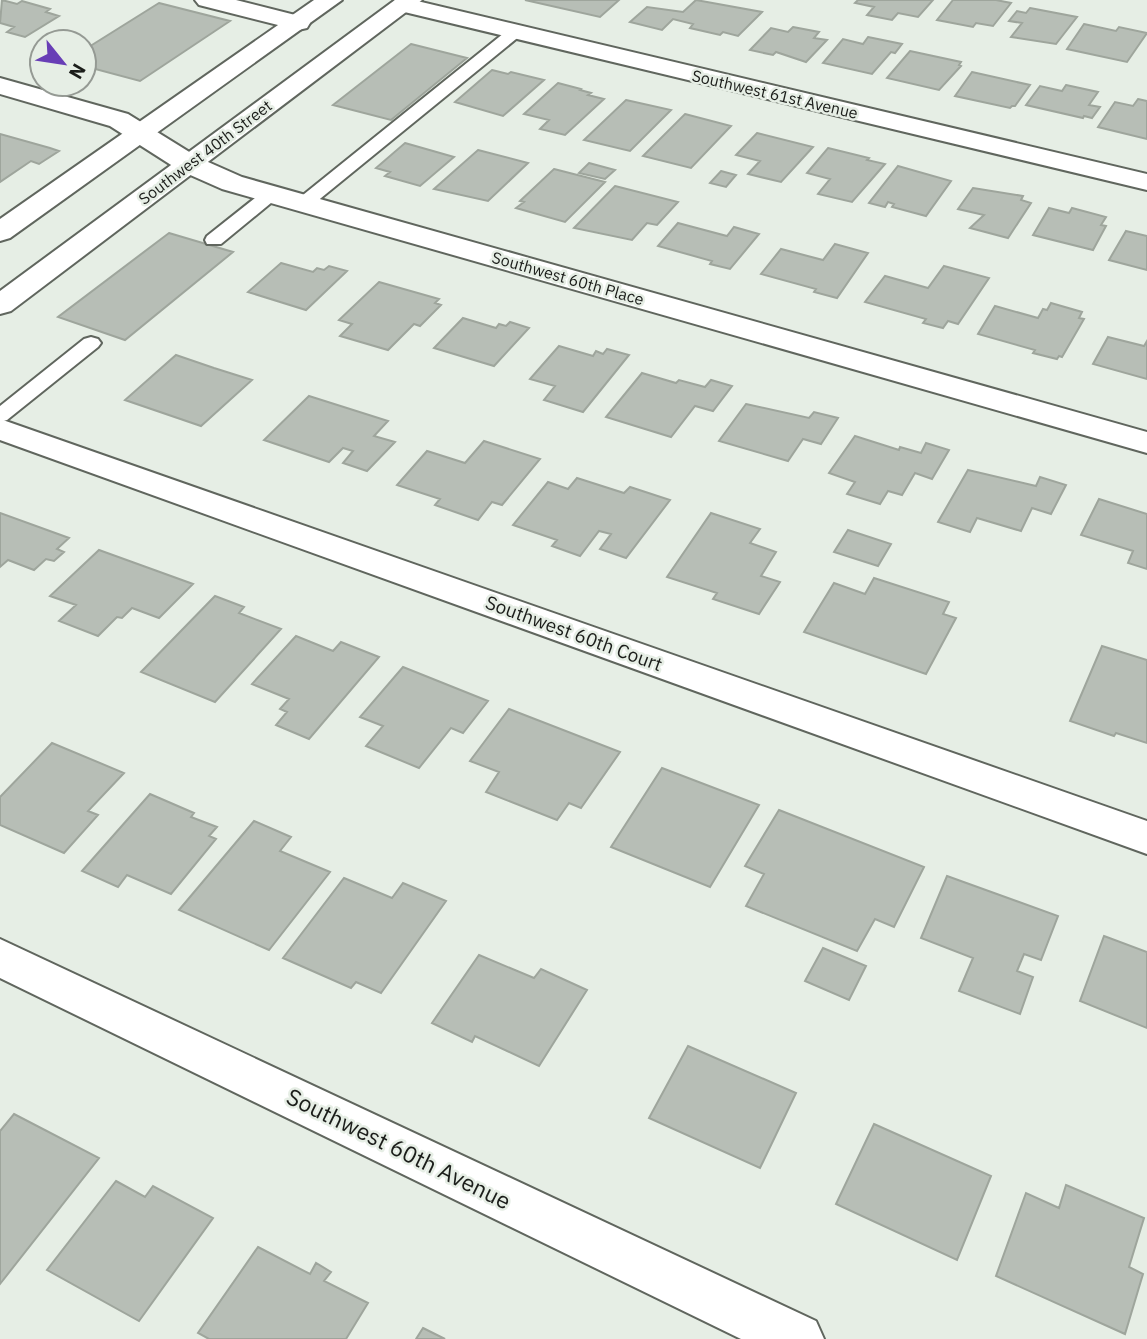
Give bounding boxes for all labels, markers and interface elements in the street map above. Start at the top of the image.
north arrow [28,28,98,98]
text: N [64,60,92,83]
street label: Southwest 61st Avenue [690,65,860,123]
street label: Southwest 40th Street [134,95,276,209]
street label: Southwest 60th Place [490,247,646,309]
street label: Southwest 60th Court [482,590,666,676]
street label: Southwest 60th Avenue [282,1081,516,1215]

